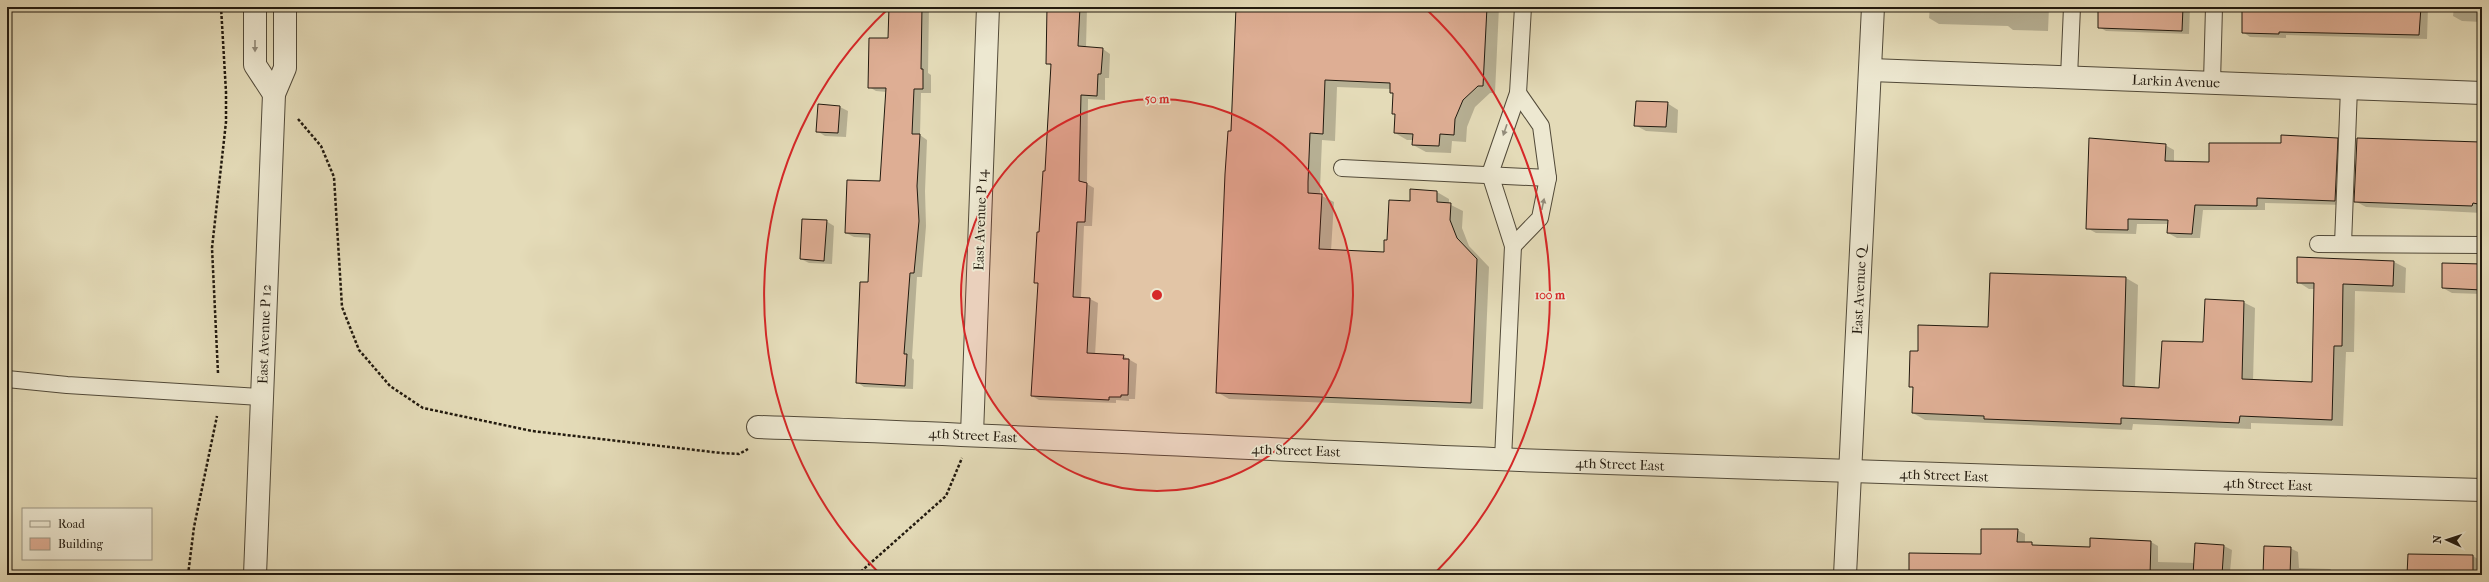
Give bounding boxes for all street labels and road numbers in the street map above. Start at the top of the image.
street label: Larkin Avenue [2131,71,2221,92]
street label: East Avenue P 14 [970,168,991,271]
street label: East Avenue Q [1849,242,1871,335]
street label: East Avenue P 12 [254,284,275,384]
street label: 4th Street East [928,425,1018,446]
street label: 4th Street East [1251,440,1341,461]
street label: 4th Street East [1575,454,1665,475]
street label: 4th Street East [1899,465,1989,486]
street label: 4th Street East [2223,474,2313,495]

